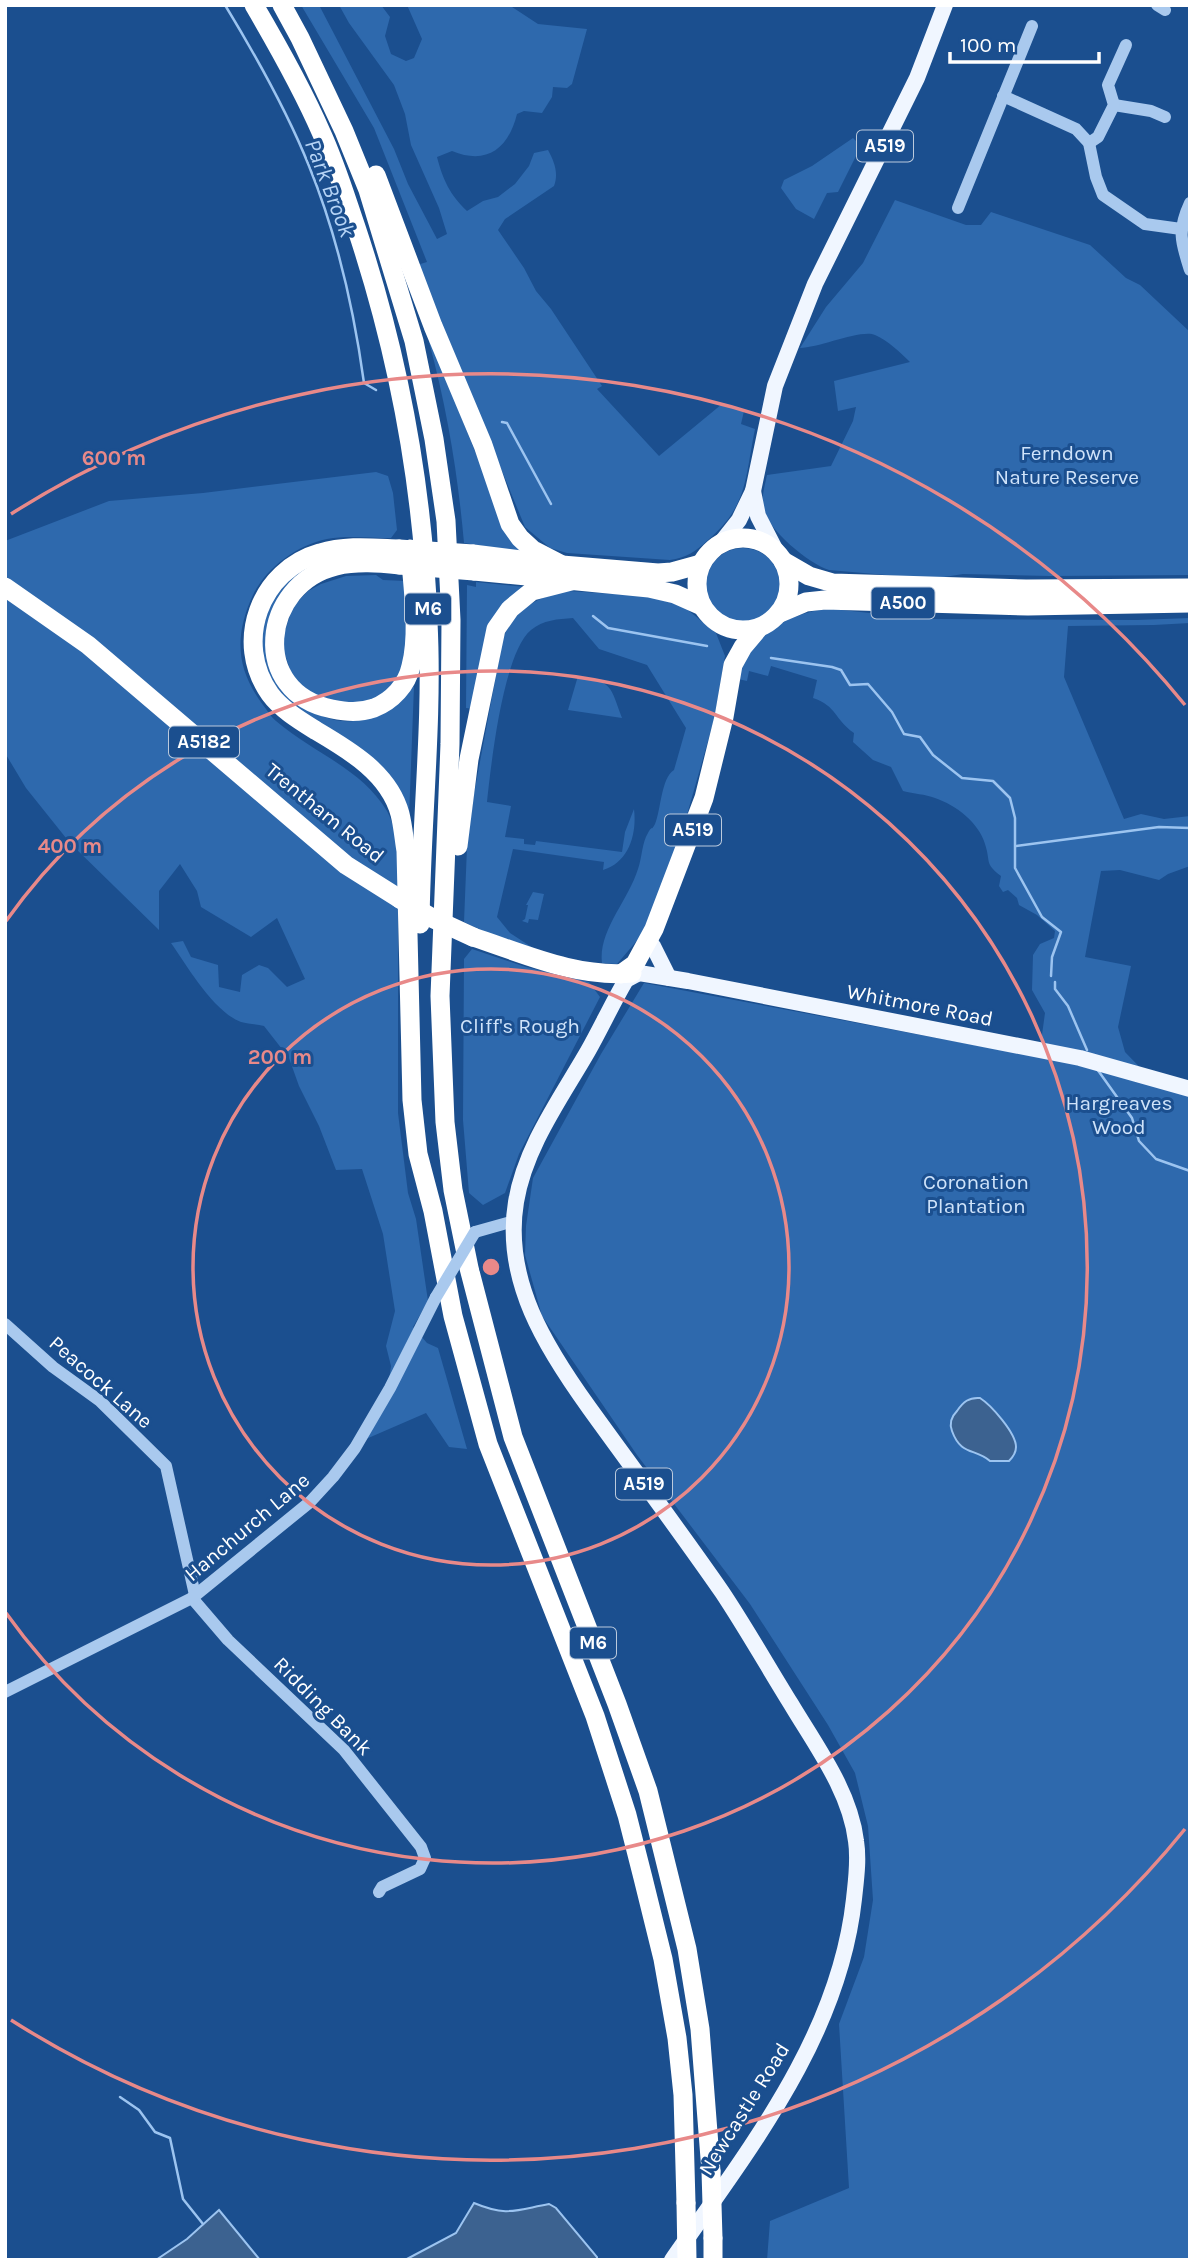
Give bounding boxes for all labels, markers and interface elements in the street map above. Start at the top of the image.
scale bar [950,21,1099,65]
text: 100 m [960,33,1017,57]
road number: A519 [857,130,913,162]
water label: Park Brook [299,135,361,241]
park label: Ferndown Nature Reserve [995,441,1139,489]
text: 600 m [82,446,146,470]
road number: A500 [872,588,934,618]
road number: M6 [405,594,451,624]
road number: A5182 [169,726,239,758]
street label: Trentham Road [261,758,389,868]
road number: A519 [665,814,721,846]
text: 400 m [38,834,102,858]
street label: Whitmore Road [845,979,995,1031]
park label: Cliff's Rough [460,1014,580,1038]
text: 200 m [248,1045,312,1069]
park label: Hargreaves Wood [1065,1091,1173,1139]
park label: Coronation Plantation [923,1170,1029,1218]
centre of rings [479,1255,503,1279]
street label: Peacock Lane [45,1331,157,1433]
street label: Hanchurch Lane [180,1468,314,1586]
road number: A519 [616,1468,672,1500]
road number: M6 [570,1628,616,1658]
street label: Ridding Bank [269,1652,377,1760]
street label: Newcastle Road [694,2038,794,2180]

